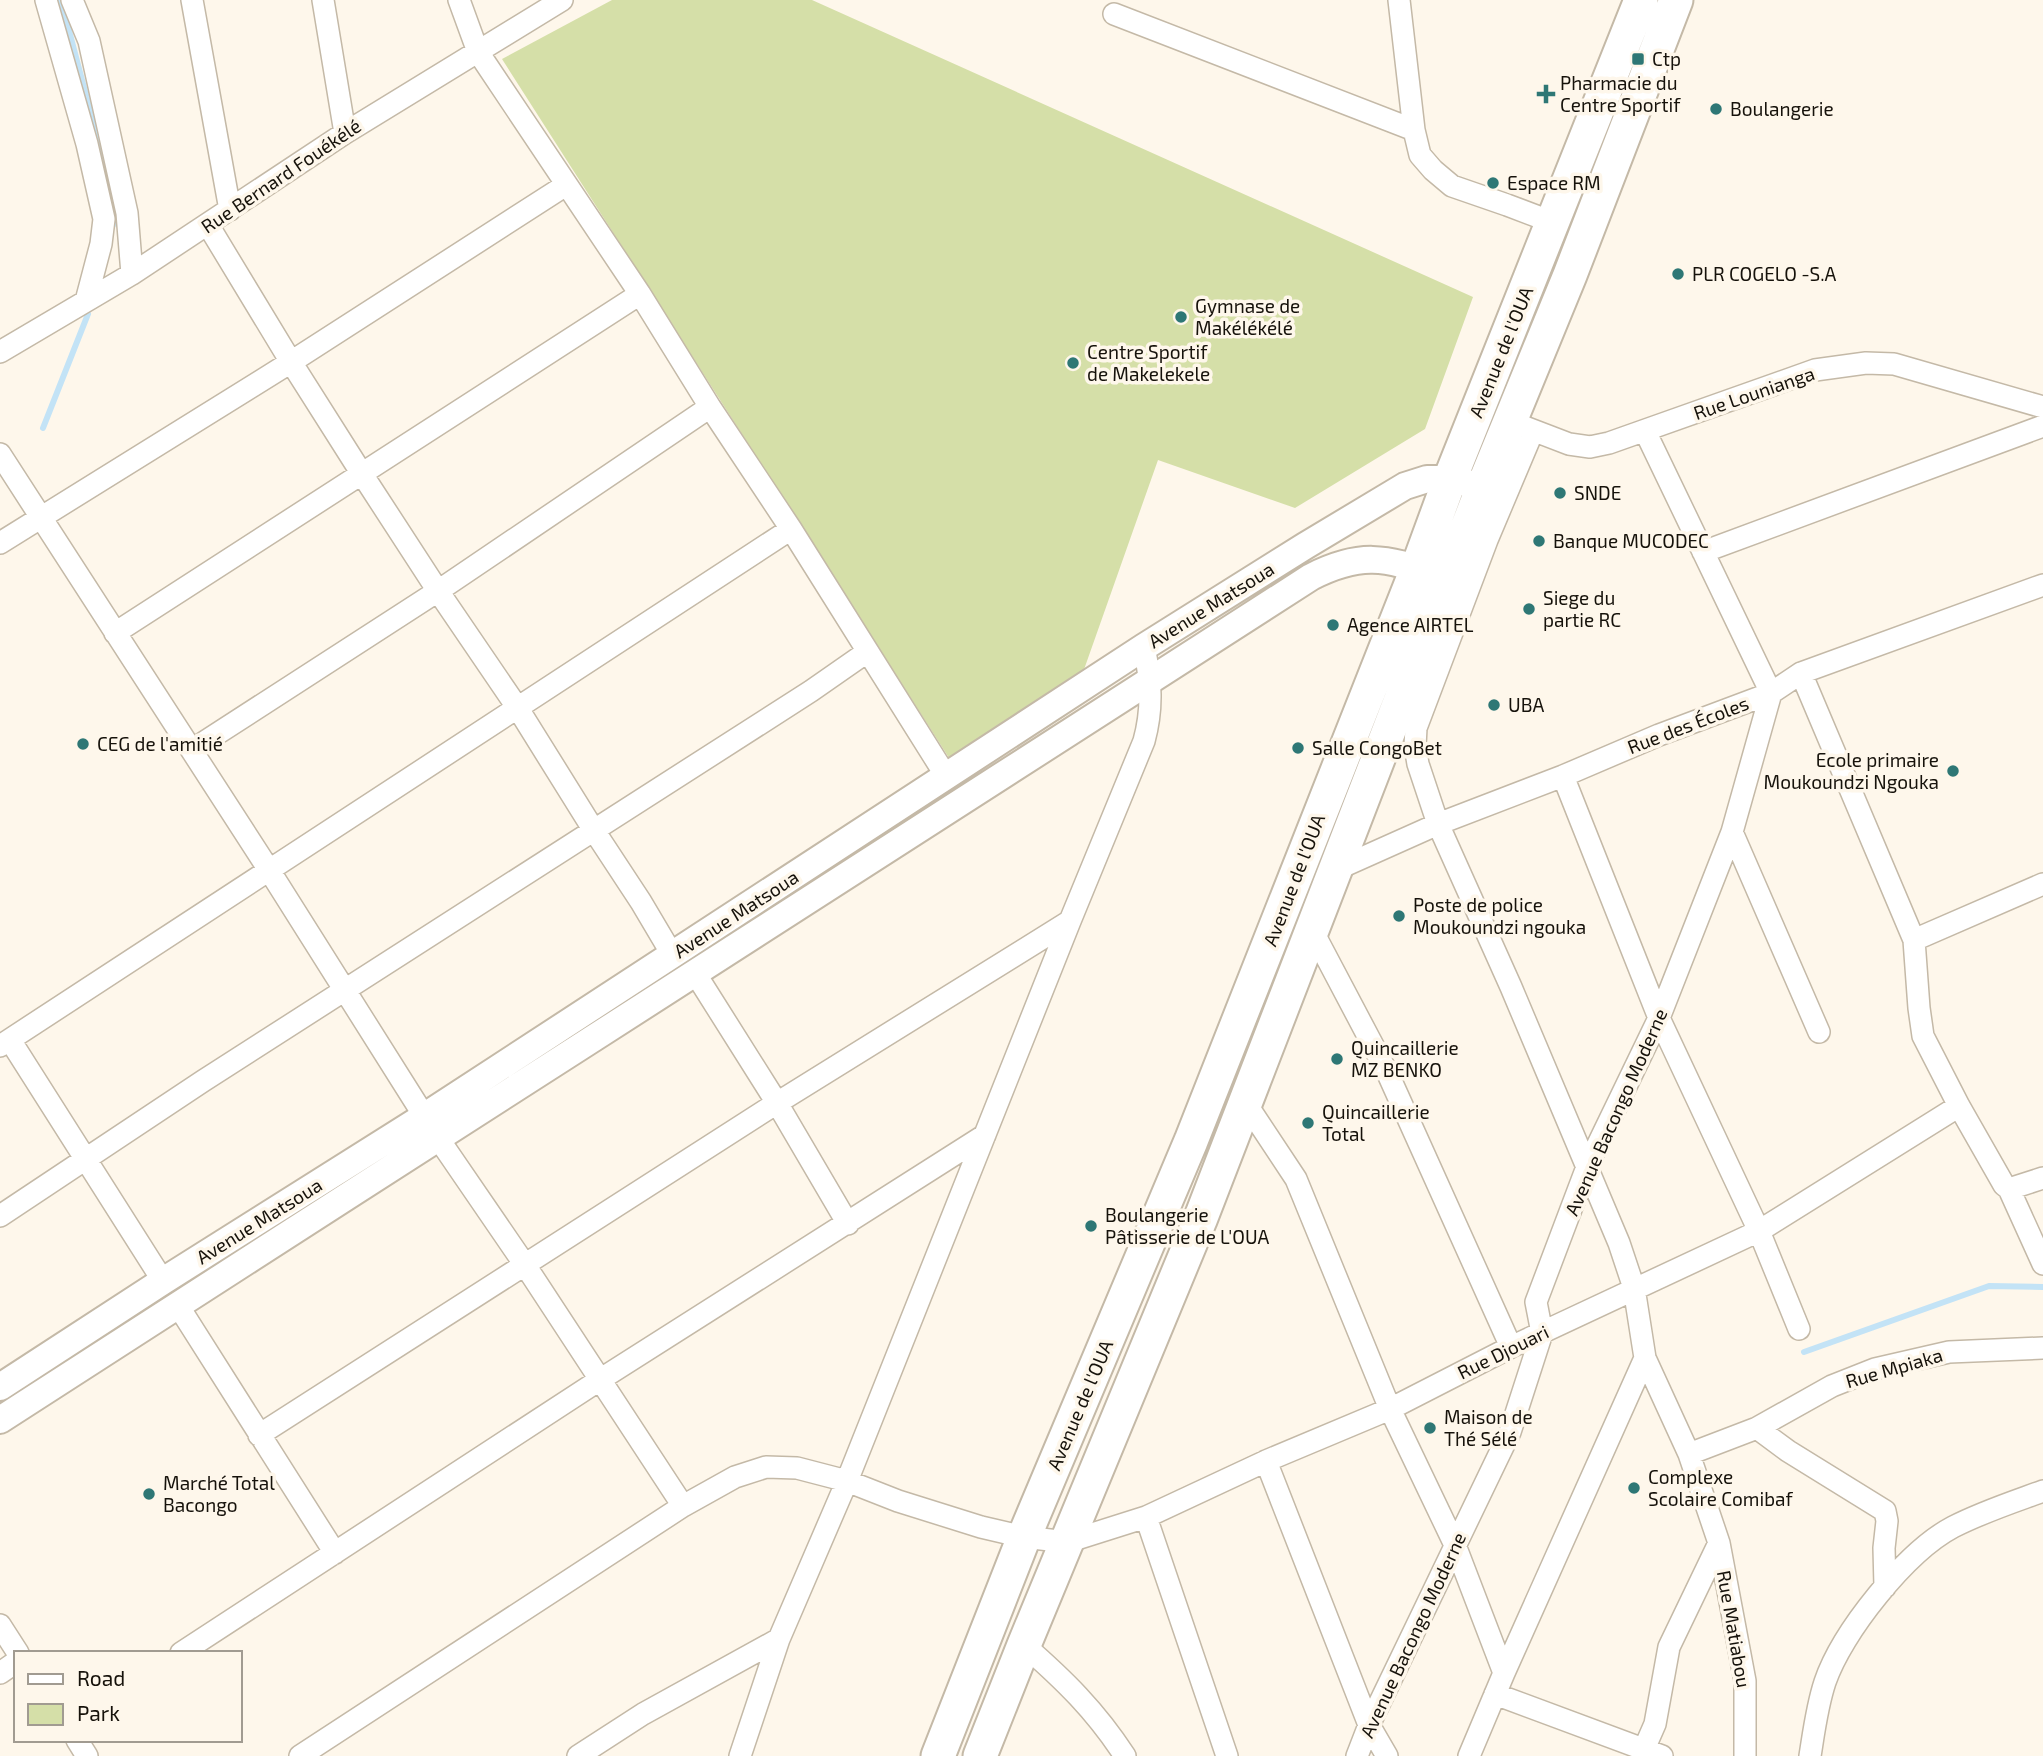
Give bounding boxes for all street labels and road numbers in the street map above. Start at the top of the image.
street label: Rue Bernard Fouékélé [196,114,365,238]
street label: Avenue de l'OUA [1464,283,1537,421]
street label: Rue Lounianga [1690,361,1817,424]
street label: Avenue Matsoua [1144,557,1278,652]
street label: Rue des Écoles [1624,691,1752,758]
street label: Avenue de l'OUA [1258,810,1329,949]
street label: Avenue Matsoua [669,865,802,962]
street label: Avenue Bacongo Moderne [1559,1005,1672,1219]
street label: Avenue Matsoua [192,1173,326,1268]
street label: Rue Djouari [1453,1320,1552,1384]
street label: Avenue de l'OUA [1042,1336,1117,1474]
street label: Rue Mpiaka [1843,1343,1945,1392]
street label: Avenue Bacongo Moderne [1355,1528,1470,1741]
street label: Rue Matiabou [1713,1568,1756,1689]

